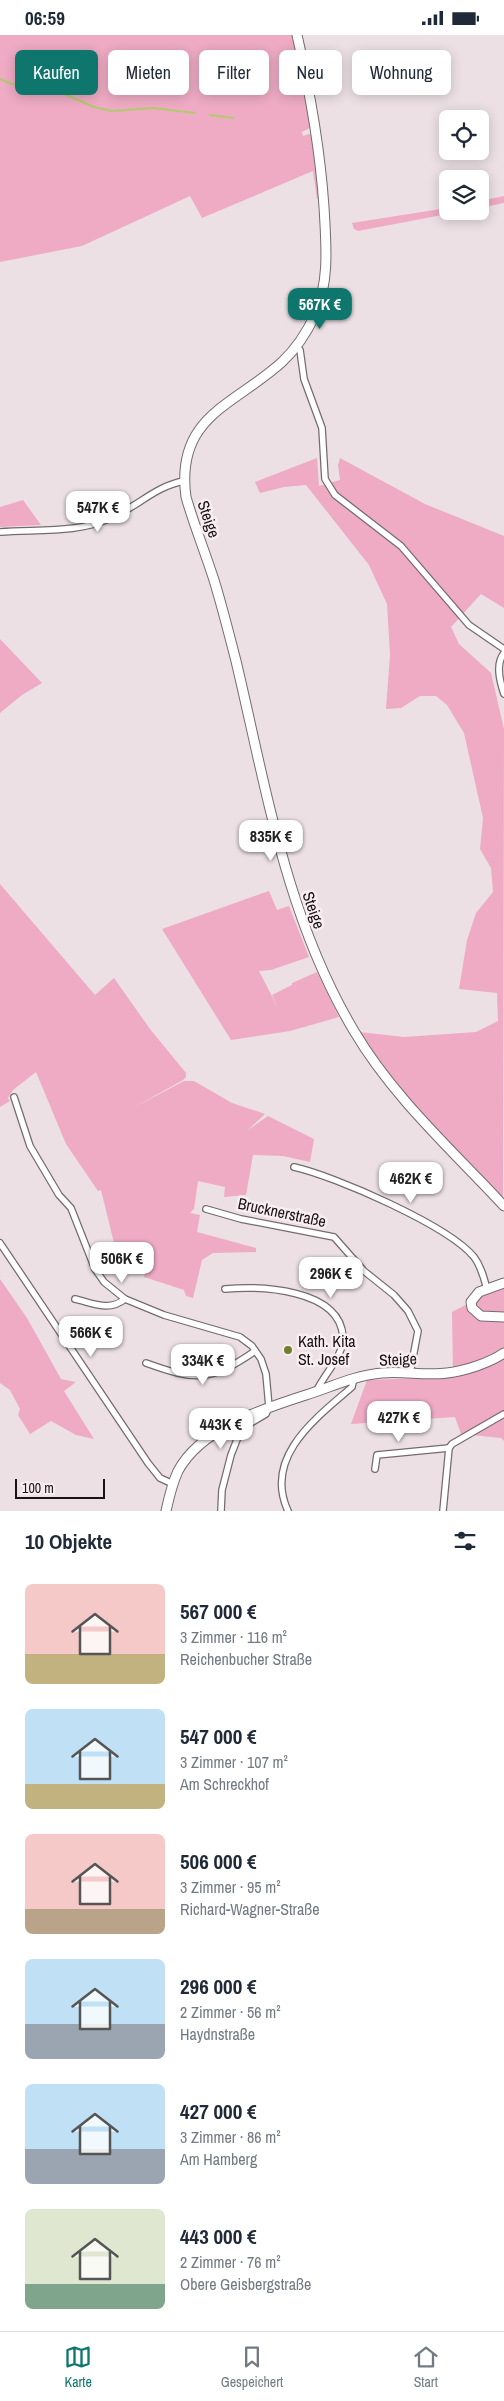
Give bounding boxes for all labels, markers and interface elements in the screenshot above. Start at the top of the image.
text: 06:59 [25,5,65,31]
chip: Kaufen [15,50,98,95]
chip: Mieten [108,50,189,95]
chip: Filter [199,50,269,95]
chip: Neu [279,50,342,95]
chip: Wohnung [352,50,451,95]
map controls [439,110,489,220]
button: locate [439,110,489,160]
button: layers [439,170,489,220]
pin: 567K € [279,287,361,330]
text: 567K € [299,293,341,315]
pin: 547K € [57,491,139,533]
text: 547K € [77,496,119,518]
street label: Steige [192,497,226,541]
pin: 835K € [230,819,312,862]
text: 835K € [250,825,292,847]
street label: Steige [297,888,331,932]
pin: 462K € [370,1161,452,1204]
text: 462K € [390,1167,432,1189]
street label: Brucknerstraße [236,1192,328,1232]
pin: 506K € [81,1241,163,1284]
text: 506K € [101,1247,143,1269]
pin: 296K € [290,1257,372,1299]
text: 296K € [310,1262,352,1284]
pin: 566K € [50,1315,132,1358]
text: 566K € [70,1321,112,1343]
place label: Kath. Kita St. Josef [298,1330,356,1370]
pin: 334K € [162,1343,244,1386]
marker: Kath. Kita St. Josef [282,1344,294,1356]
street label: Steige [379,1347,417,1371]
text: 334K € [182,1349,224,1371]
pin: 427K € [358,1401,440,1443]
text: 427K € [378,1406,420,1428]
pin: 443K € [180,1407,262,1450]
text: 443K € [200,1413,242,1435]
scale bar [15,1476,105,1499]
text: 100 m [22,1479,54,1497]
text: 10 Objekte [25,1527,112,1556]
icon: filters [451,1527,479,1555]
text: 567 000 € [180,1597,257,1626]
icon: home [65,1604,125,1664]
text: 3 Zimmer · 116 m² [180,1626,287,1648]
text: Reichenbucher Straße [180,1648,312,1670]
text: 547 000 € [180,1722,257,1751]
icon: home [65,1729,125,1789]
text: 3 Zimmer · 107 m² [180,1751,288,1773]
text: Am Schreckhof [180,1773,269,1795]
text: 506 000 € [180,1847,257,1876]
icon: home [65,1854,125,1914]
text: 3 Zimmer · 95 m² [180,1876,281,1898]
text: Richard-Wagner-Straße [180,1898,320,1920]
text: 296 000 € [180,1972,257,2001]
icon: home [65,1979,125,2039]
text: 2 Zimmer · 56 m² [180,2001,281,2023]
text: Haydnstraße [180,2023,255,2045]
text: 427 000 € [180,2097,257,2126]
icon: home [65,2104,125,2164]
text: 3 Zimmer · 86 m² [180,2126,281,2148]
text: Am Hamberg [180,2148,257,2170]
text: 443 000 € [180,2222,257,2251]
icon: home [65,2229,125,2289]
text: 2 Zimmer · 76 m² [180,2251,281,2273]
text: Obere Geisbergstraße [180,2273,311,2295]
tab: Karte [64,2343,92,2391]
tab: Gespeichert [221,2343,283,2391]
tab: Start [412,2343,440,2391]

